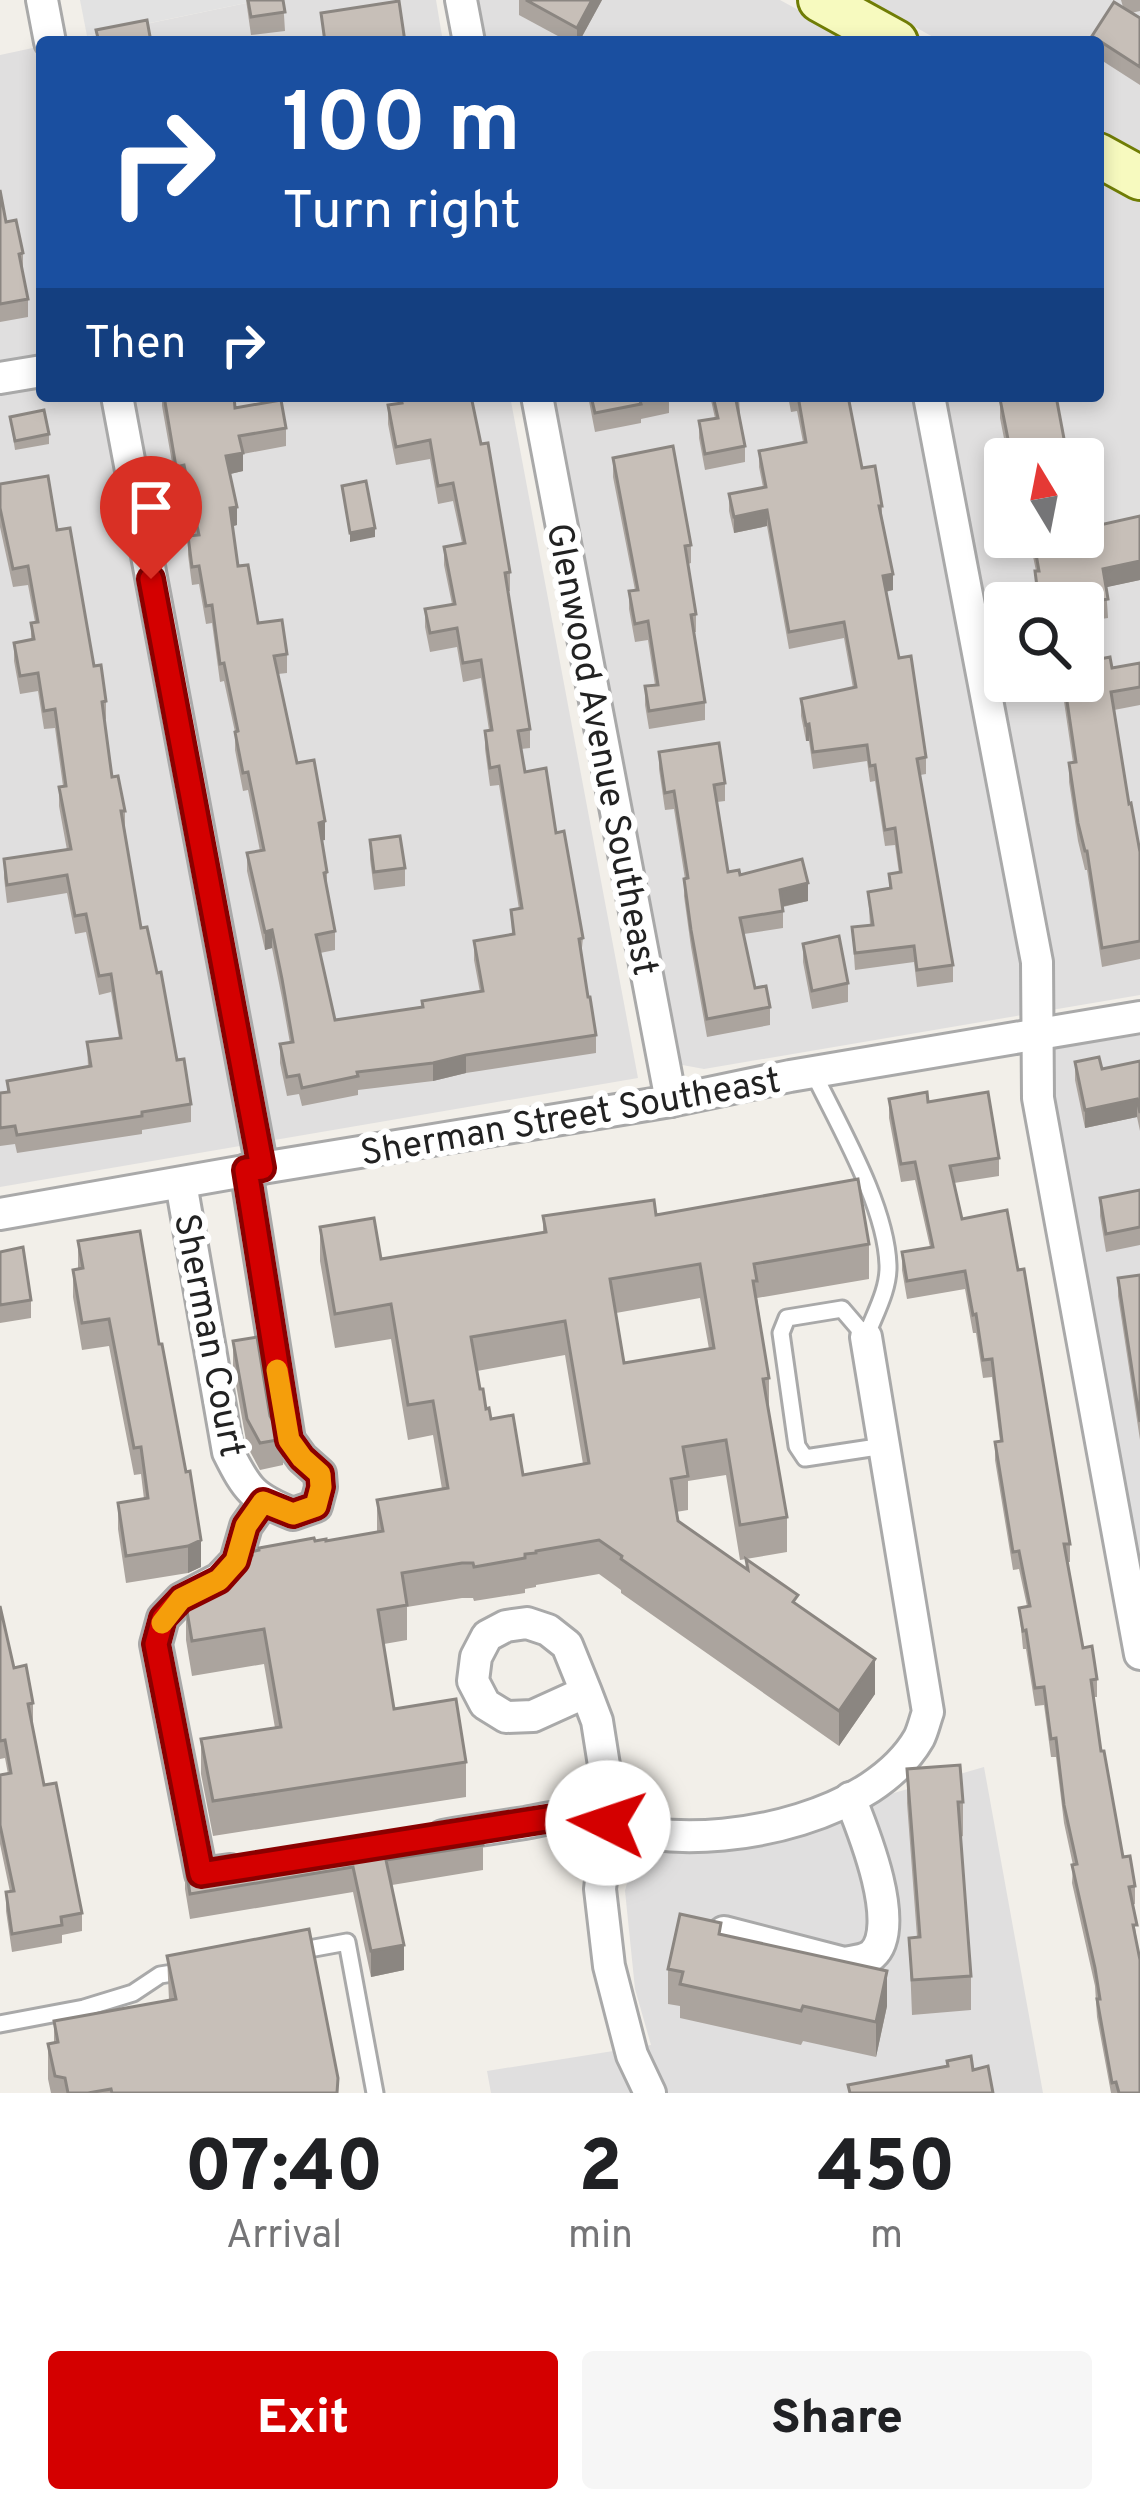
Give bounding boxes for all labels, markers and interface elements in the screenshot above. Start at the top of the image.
text: 100 m [282,75,521,181]
icon: right [84,84,240,240]
text: Turn right [282,179,521,248]
icon: right [210,312,276,378]
text: Then [84,317,186,374]
north arrow [984,438,1104,558]
map controls [984,438,1104,702]
pin [100,456,202,579]
icon: arrive [118,474,184,540]
street label: Glenwood Avenue Southeast [534,520,667,980]
button: search [984,582,1104,702]
street label: Sherman Street Southeast [357,1059,784,1179]
street label: Sherman Court [161,1210,253,1461]
position arrow [545,1760,671,1886]
text: 07:40 [184,2125,384,2217]
text: 2 [578,2125,622,2217]
text: 450 [817,2125,956,2217]
text: Arrival [226,2213,342,2262]
text: min [568,2213,633,2262]
text: m [870,2213,903,2262]
button: Exit [48,2351,558,2489]
button: Share [582,2351,1092,2489]

